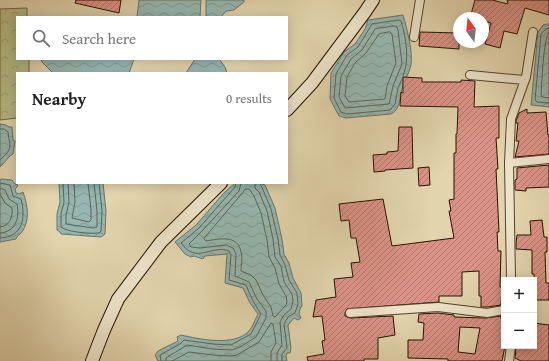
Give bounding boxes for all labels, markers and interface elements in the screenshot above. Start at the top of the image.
north arrow [453,12,489,48]
search box [16,16,288,60]
icon: search [30,27,52,49]
text: Search here [62,28,136,49]
text: Nearby [32,86,86,111]
text: 0 results [226,89,272,108]
map controls [501,277,537,349]
button: + [501,277,537,313]
button: − [501,313,537,349]

